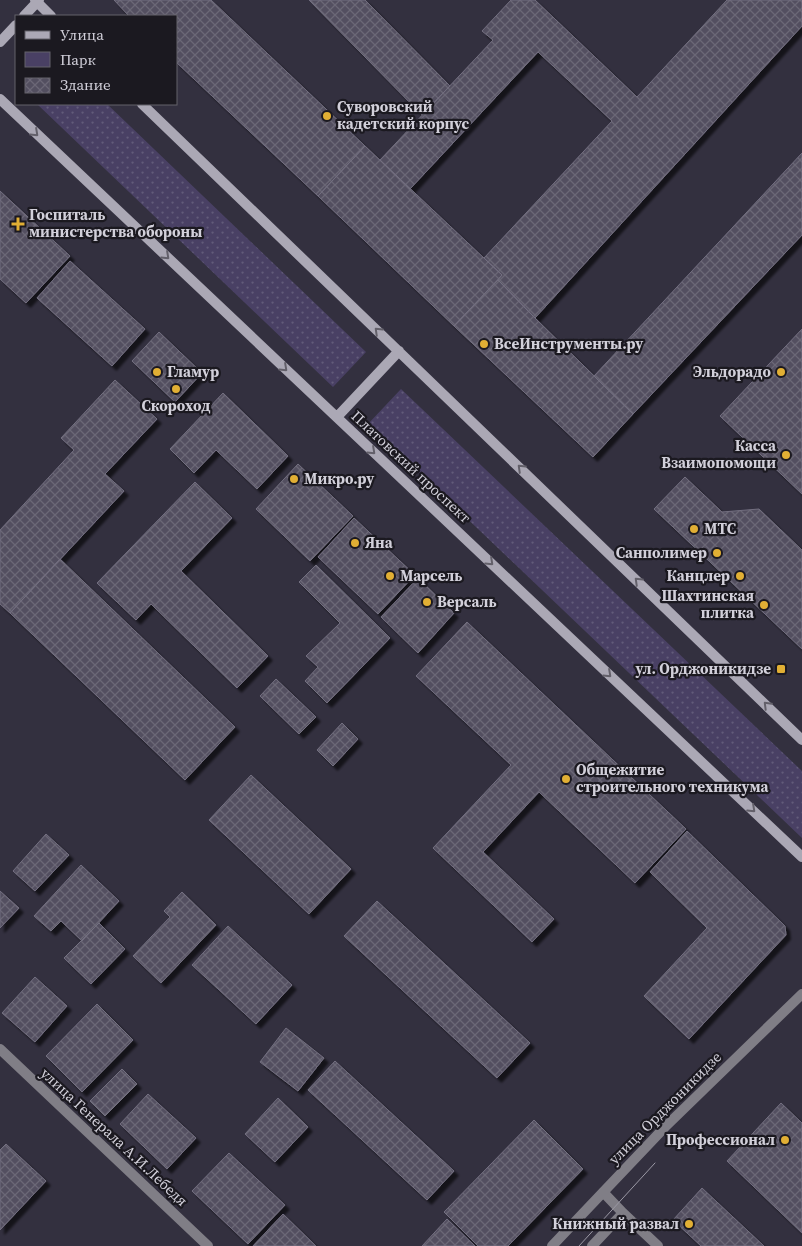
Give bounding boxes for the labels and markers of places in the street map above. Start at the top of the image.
place label: Суворовский кадетский корпус [337,96,470,134]
marker: Суворовский кадетский корпус [321,110,333,122]
place label: Госпиталь министерства обороны [29,204,202,242]
marker: Госпиталь министерства обороны [11,217,25,231]
place label: ВсеИнструменты.ру [494,333,643,354]
marker: ВсеИнструменты.ру [478,338,490,350]
place label: Гламур [167,361,219,382]
place label: Эльдорадо [693,361,772,382]
marker: Гламур [151,366,163,378]
marker: Эльдорадо [775,366,787,378]
marker: Скороход [170,383,182,395]
place label: Скороход [141,395,211,416]
place label: Касса Взаимопомощи [661,435,777,473]
marker: Касса Взаимопомощи [780,449,792,461]
place label: Микро.ру [304,468,374,489]
marker: Микро.ру [288,473,300,485]
place label: МТС [704,518,736,539]
marker: МТС [688,523,700,535]
place label: Яна [365,532,394,553]
marker: Яна [349,537,361,549]
place label: Санполимер [616,542,707,563]
marker: Санполимер [711,547,723,559]
place label: Марсель [400,565,462,586]
place label: Канцлер [667,565,730,586]
marker: Марсель [384,570,396,582]
marker: Канцлер [734,570,746,582]
place label: Шахтинская плитка [662,585,755,623]
place label: Версаль [437,591,496,612]
marker: Версаль [421,596,433,608]
marker: Шахтинская плитка [758,599,770,611]
place label: ул. Орджоникидзе [635,658,771,679]
marker: ул. Орджоникидзе [775,663,787,675]
place label: Общежитие строительного техникума [576,759,770,797]
marker: Общежитие строительного техникума [560,773,572,785]
place label: Профессионал [666,1129,775,1150]
marker: Профессионал [779,1134,791,1146]
place label: Книжный развал [552,1213,679,1234]
marker: Книжный развал [683,1218,695,1230]

